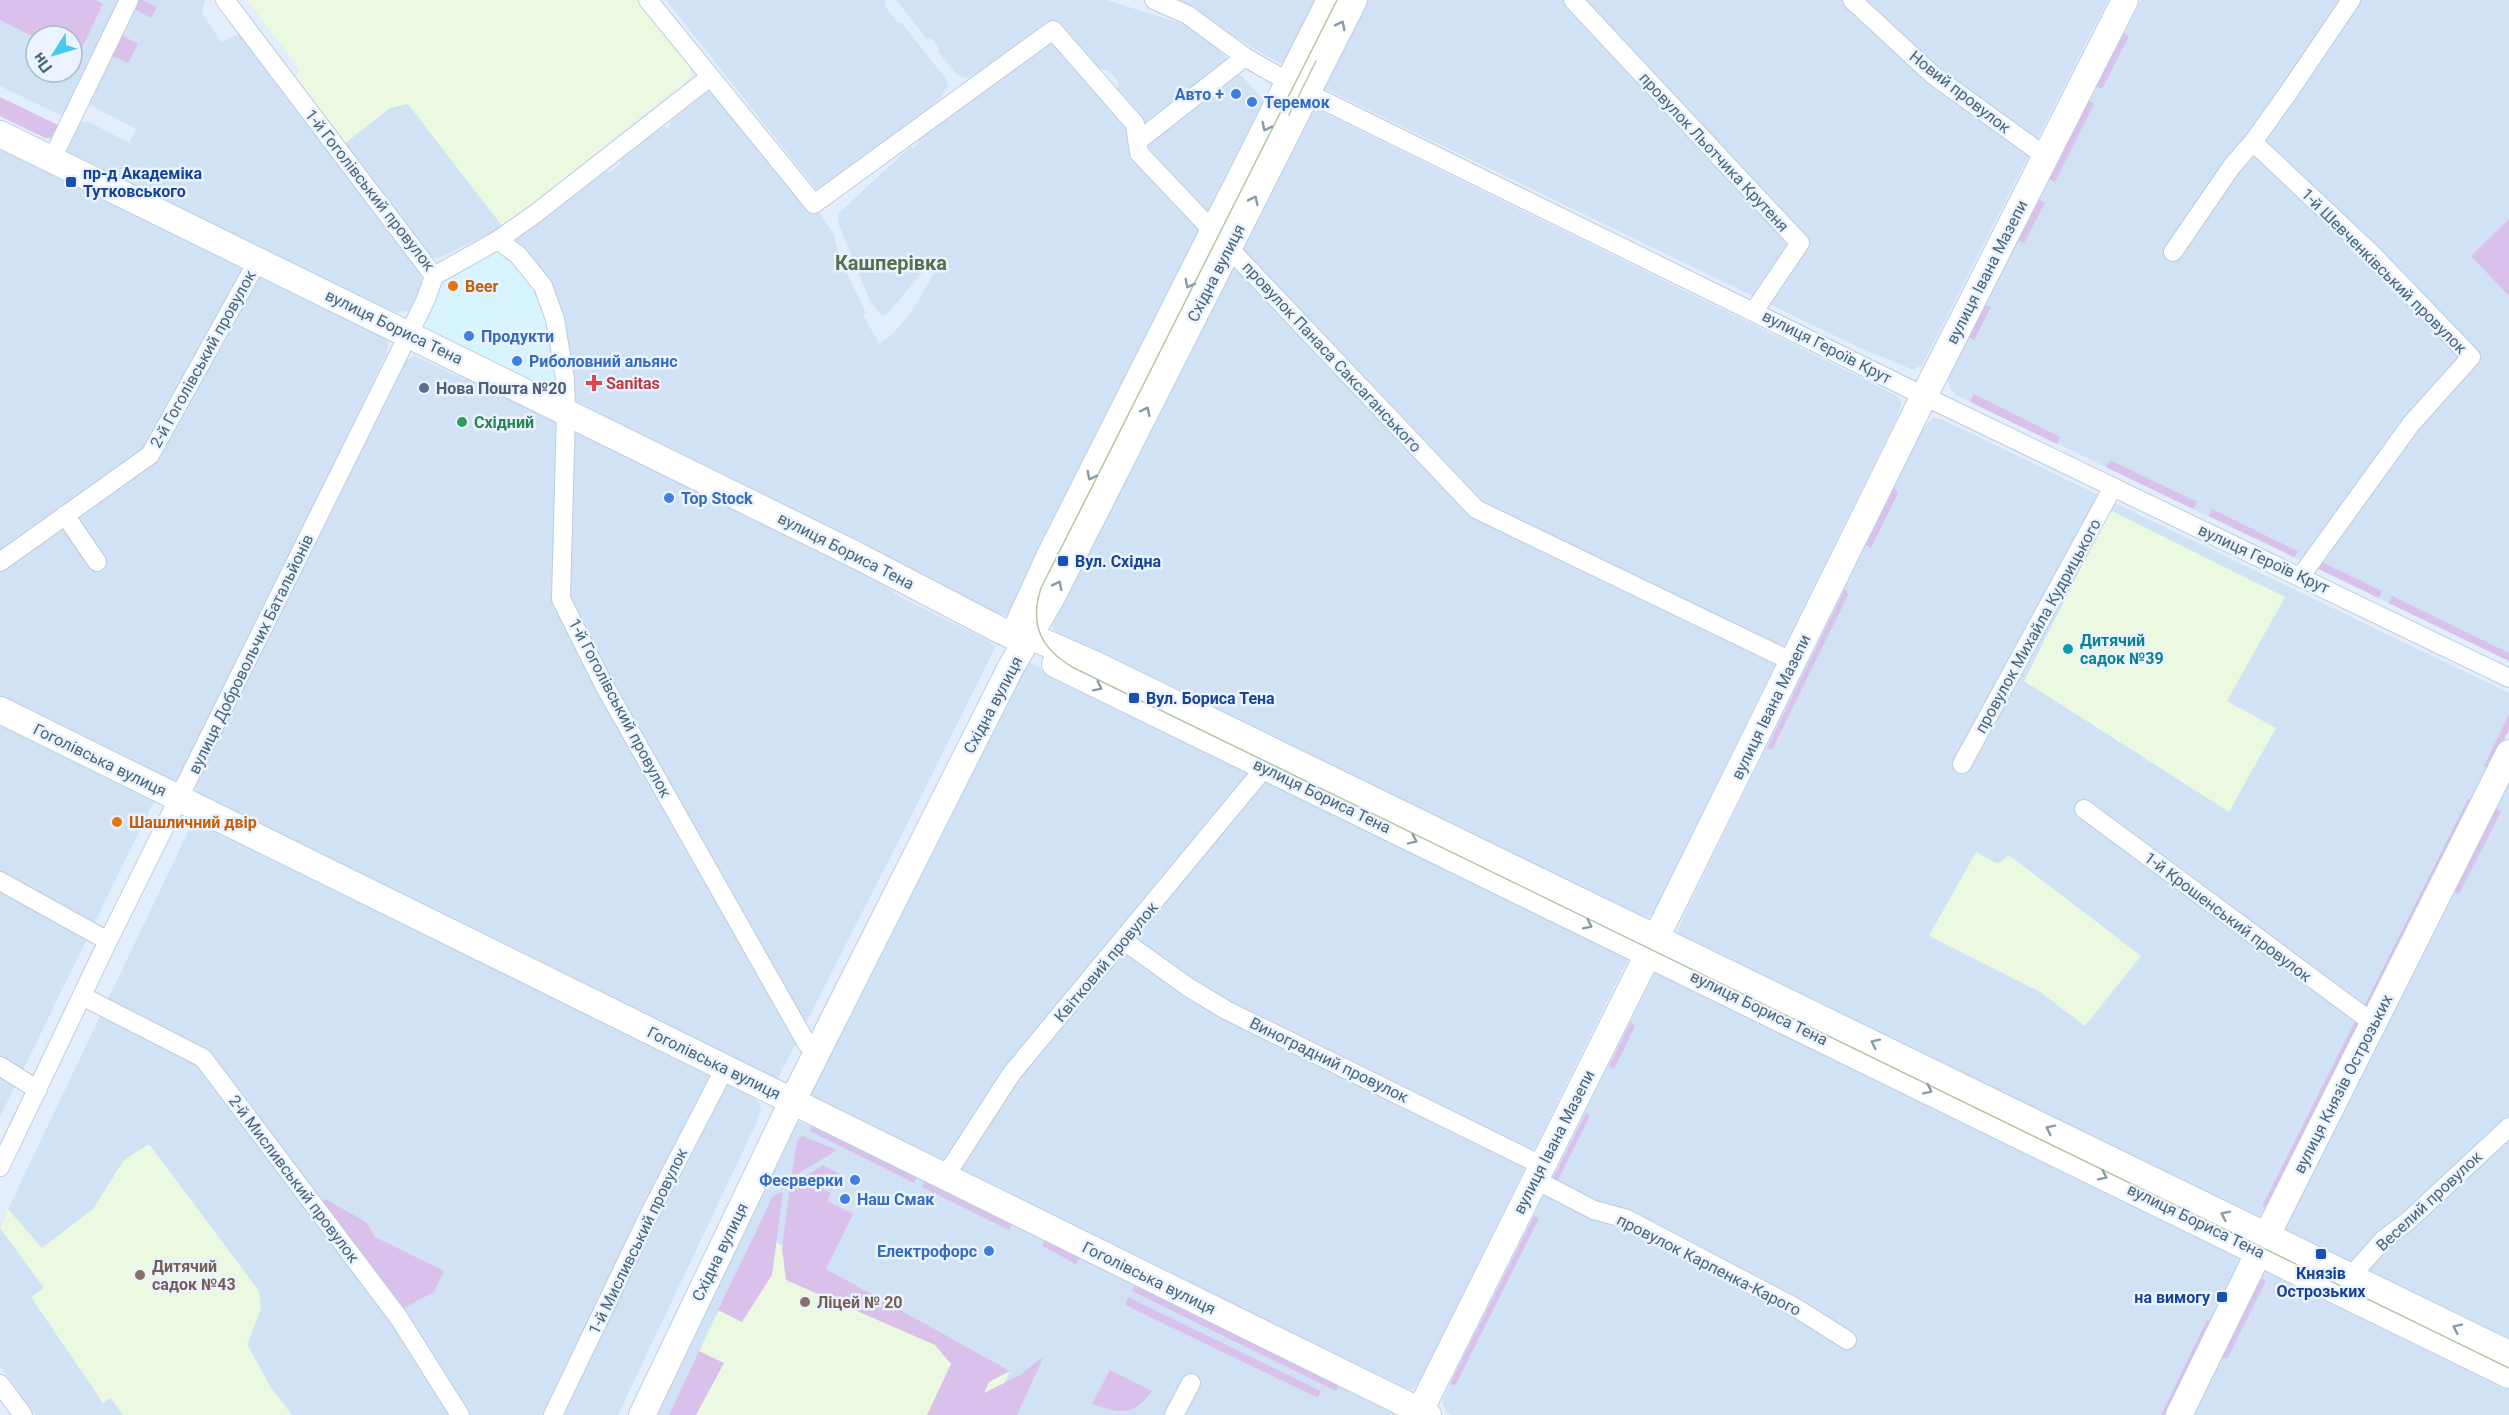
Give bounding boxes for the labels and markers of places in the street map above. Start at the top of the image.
place label: Авто + [1175,85,1224,104]
marker: Авто + [1229,87,1243,101]
place label: Теремок [1264,93,1331,112]
marker: Теремок [1245,95,1259,109]
place label: пр-д Академіка Тутковського [83,164,203,201]
marker: пр-д Академіка Тутковського [64,175,78,189]
place label: Beer [465,277,498,296]
marker: Beer [446,279,460,293]
place label: Продукти [481,327,554,346]
marker: Продукти [462,329,476,343]
place label: Риболовний альянс [529,352,678,371]
marker: Риболовний альянс [510,354,524,368]
place label: Sanitas [606,374,660,393]
marker: Sanitas [587,376,601,390]
place label: Нова Пошта №20 [436,379,567,398]
marker: Нова Пошта №20 [417,381,431,395]
place label: Східний [474,413,534,432]
marker: Східний [455,415,469,429]
place label: Top Stock [681,489,753,508]
marker: Top Stock [662,491,676,505]
place label: Вул. Східна [1075,552,1162,571]
marker: Вул. Східна [1056,554,1070,568]
place label: Дитячий садок №39 [2080,631,2164,668]
marker: Дитячий садок №39 [2061,642,2075,656]
place label: Вул. Бориса Тена [1146,689,1275,708]
marker: Вул. Бориса Тена [1127,691,1141,705]
place label: Шашличний двір [129,813,257,832]
marker: Шашличний двір [110,815,124,829]
place label: Феєрверки [759,1171,843,1190]
marker: Феєрверки [848,1173,862,1187]
place label: Наш Смак [857,1190,935,1209]
marker: Наш Смак [838,1192,852,1206]
place label: Електрофорс [877,1242,977,1261]
marker: Електрофорс [982,1244,996,1258]
marker: Князів Острозьких [2314,1247,2328,1261]
place label: Дитячий садок №43 [152,1257,236,1294]
place label: Князів Острозьких [2277,1264,2366,1301]
marker: Дитячий садок №43 [133,1268,147,1282]
place label: на вимогу [2134,1288,2211,1307]
marker: на вимогу [2215,1290,2229,1304]
place label: Ліцей № 20 [817,1293,903,1312]
marker: Ліцей № 20 [798,1295,812,1309]

